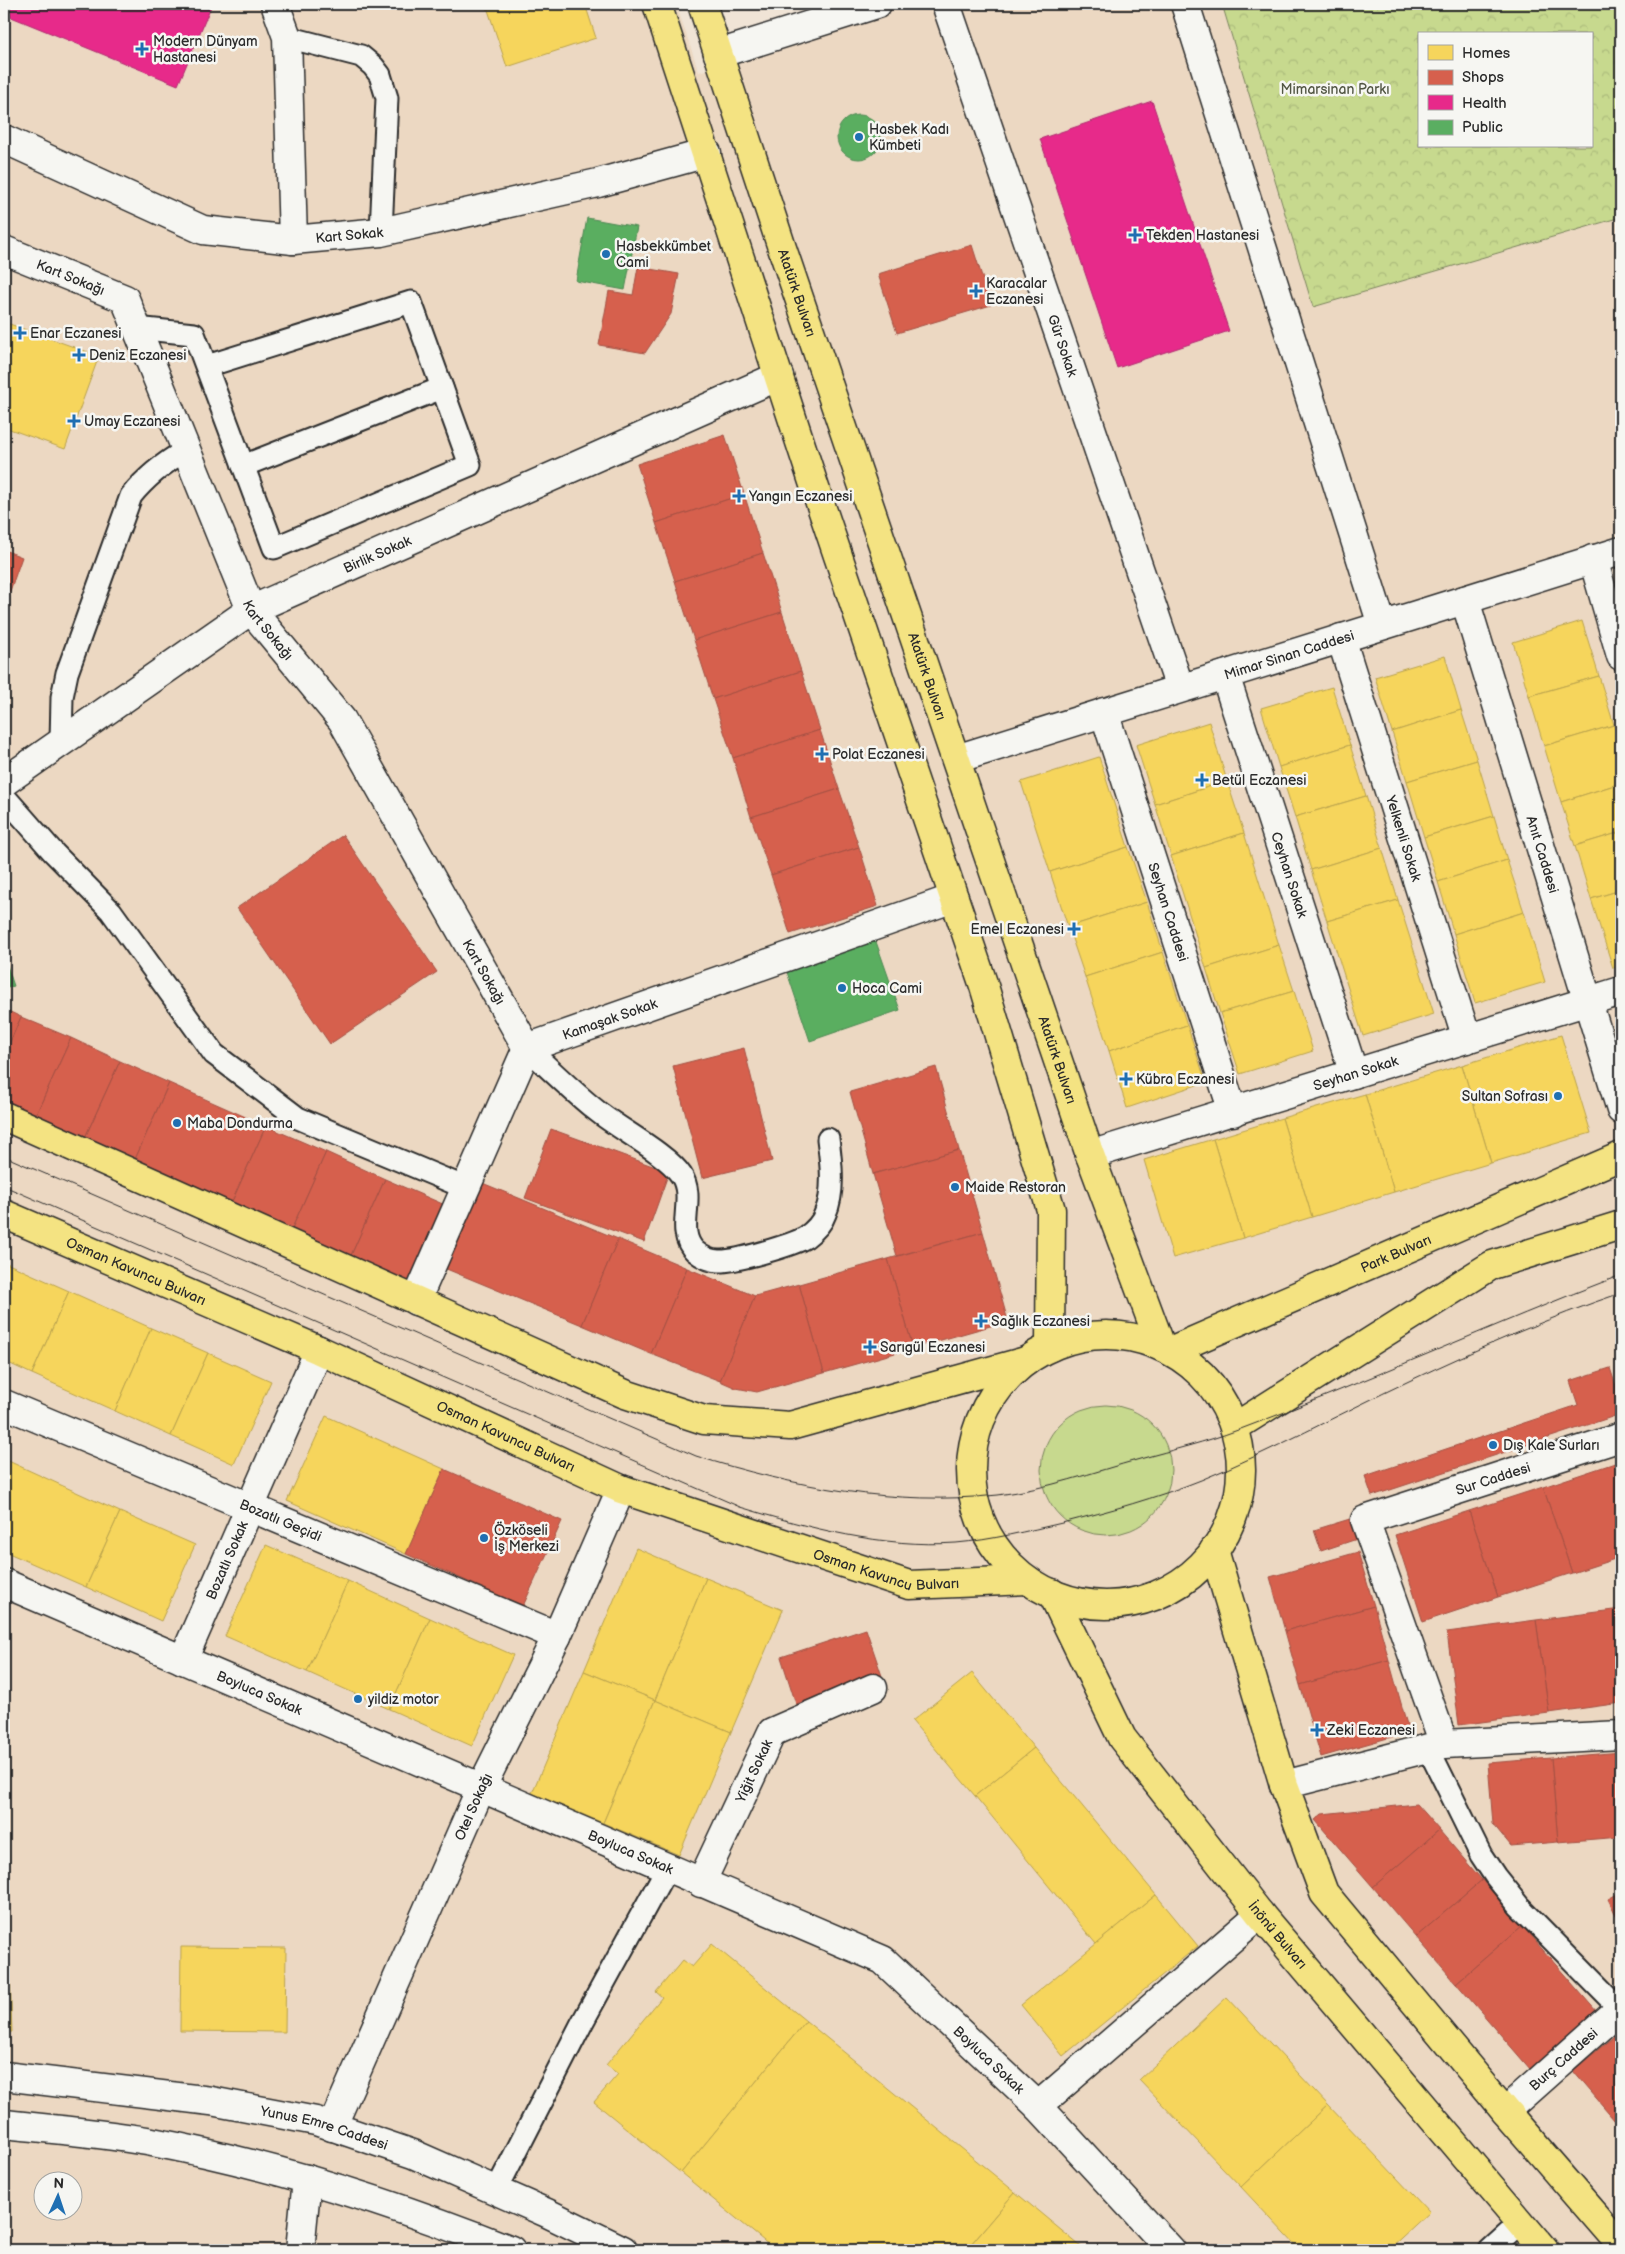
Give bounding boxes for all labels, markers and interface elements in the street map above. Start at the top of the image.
legend [1418,32,1592,148]
place label: Modern Dünyam Hastanesi [153,33,258,66]
marker: Modern Dünyam Hastanesi [135,42,149,56]
text: Homes [1462,44,1511,63]
text: Shops [1462,68,1505,87]
park label: Mimarsinan Parkı [1280,81,1390,98]
text: Health [1462,94,1507,113]
text: Public [1462,118,1503,137]
place label: Hasbek Kadı Kümbeti [869,121,949,154]
marker: Hasbek Kadı Kümbeti [853,131,865,143]
street label: Kart Sokak [315,223,384,246]
place label: Tekden Hastanesi [1146,227,1259,244]
marker: Tekden Hastanesi [1128,228,1142,242]
place label: Hasbekkümbet Cami [616,238,712,271]
street label: Atatürk Bulvarı [774,247,820,339]
marker: Hasbekkümbet Cami [600,248,612,260]
street label: Kart Sokağı [34,256,107,298]
place label: Karacalar Eczanesi [986,275,1048,308]
marker: Karacalar Eczanesi [970,285,982,297]
street label: Gür Sokak [1044,312,1081,379]
place label: Enar Eczanesi [30,325,121,342]
marker: Enar Eczanesi [14,327,26,339]
place label: Deniz Eczanesi [89,347,186,364]
marker: Deniz Eczanesi [73,349,85,361]
place label: Umay Eczanesi [84,413,180,430]
marker: Umay Eczanesi [68,415,80,427]
place label: Yangın Eczanesi [748,488,852,505]
marker: Yangın Eczanesi [733,490,745,502]
street label: Birlik Sokak [341,532,414,577]
street label: Kart Sokağı [239,597,297,663]
street label: Mimar Sinan Caddesi [1222,627,1356,683]
street label: Atatürk Bulvarı [905,630,950,722]
place label: Polat Eczanesi [832,746,925,763]
marker: Polat Eczanesi [816,748,828,760]
place label: Betül Eczanesi [1212,772,1306,789]
marker: Betül Eczanesi [1196,774,1208,786]
street label: Yelkenli Sokak [1382,792,1425,883]
street label: Anıt Caddesi [1523,813,1563,895]
street label: Ceyhan Sokak [1268,830,1311,920]
street label: Seyhan Caddesi [1145,860,1192,963]
place label: Emel Eczanesi [970,921,1064,938]
marker: Emel Eczanesi [1068,923,1080,935]
street label: Kart Sokağı [459,936,509,1007]
place label: Hoca Cami [852,980,922,997]
marker: Hoca Cami [836,982,848,994]
street label: Kamaşak Sokak [560,994,660,1043]
street label: Atatürk Bulvarı [1035,1014,1080,1106]
street label: Seyhan Sokak [1311,1052,1400,1094]
place label: Kübra Eczanesi [1136,1071,1235,1088]
marker: Kübra Eczanesi [1120,1073,1132,1085]
place label: Sultan Sofrası [1462,1088,1548,1105]
marker: Sultan Sofrası [1552,1090,1564,1102]
place label: Maba Dondurma [187,1115,293,1132]
marker: Maba Dondurma [171,1117,183,1129]
place label: Maide Restoran [965,1179,1066,1196]
marker: Maide Restoran [949,1181,961,1193]
street label: Park Bulvarı [1358,1231,1434,1276]
street label: Osman Kavuncu Bulvarı [64,1233,209,1309]
place label: Sağlık Eczanesi [991,1313,1090,1330]
marker: Sağlık Eczanesi [975,1315,987,1327]
place label: Sarıgül Eczanesi [880,1339,985,1356]
marker: Sarıgül Eczanesi [864,1341,876,1353]
street label: Osman Kavuncu Bulvarı [434,1397,578,1475]
place label: Dış Kale Surları [1503,1437,1600,1454]
marker: Dış Kale Surları [1487,1439,1499,1451]
street label: Sur Caddesi [1453,1458,1532,1499]
street label: Bozatlı Geçidi [237,1495,324,1545]
street label: Bozatlı Sokak [202,1518,252,1602]
place label: Özköseli İş Merkezi [494,1521,559,1555]
marker: Özköseli İş Merkezi [478,1532,490,1544]
street label: Osman Kavuncu Bulvarı [811,1545,959,1594]
street label: Boyluca Sokak [214,1667,305,1718]
place label: yildiz motor [367,1691,440,1708]
marker: yildiz motor [352,1693,364,1705]
place label: Zeki Eczanesi [1326,1722,1415,1739]
marker: Zeki Eczanesi [1311,1724,1323,1736]
street label: Yiğit Sokak [731,1736,776,1806]
street label: Otel Sokağı [451,1770,496,1843]
street label: Boyluca Sokak [585,1826,676,1878]
street label: İnönü Bulvarı [1245,1897,1311,1972]
street label: Boyluca Sokak [950,2022,1028,2097]
street label: Burç Caddesi [1526,2024,1601,2094]
street label: Yunus Emre Caddesi [258,2102,390,2153]
north arrow [32,2172,82,2222]
text: N [53,2175,64,2192]

